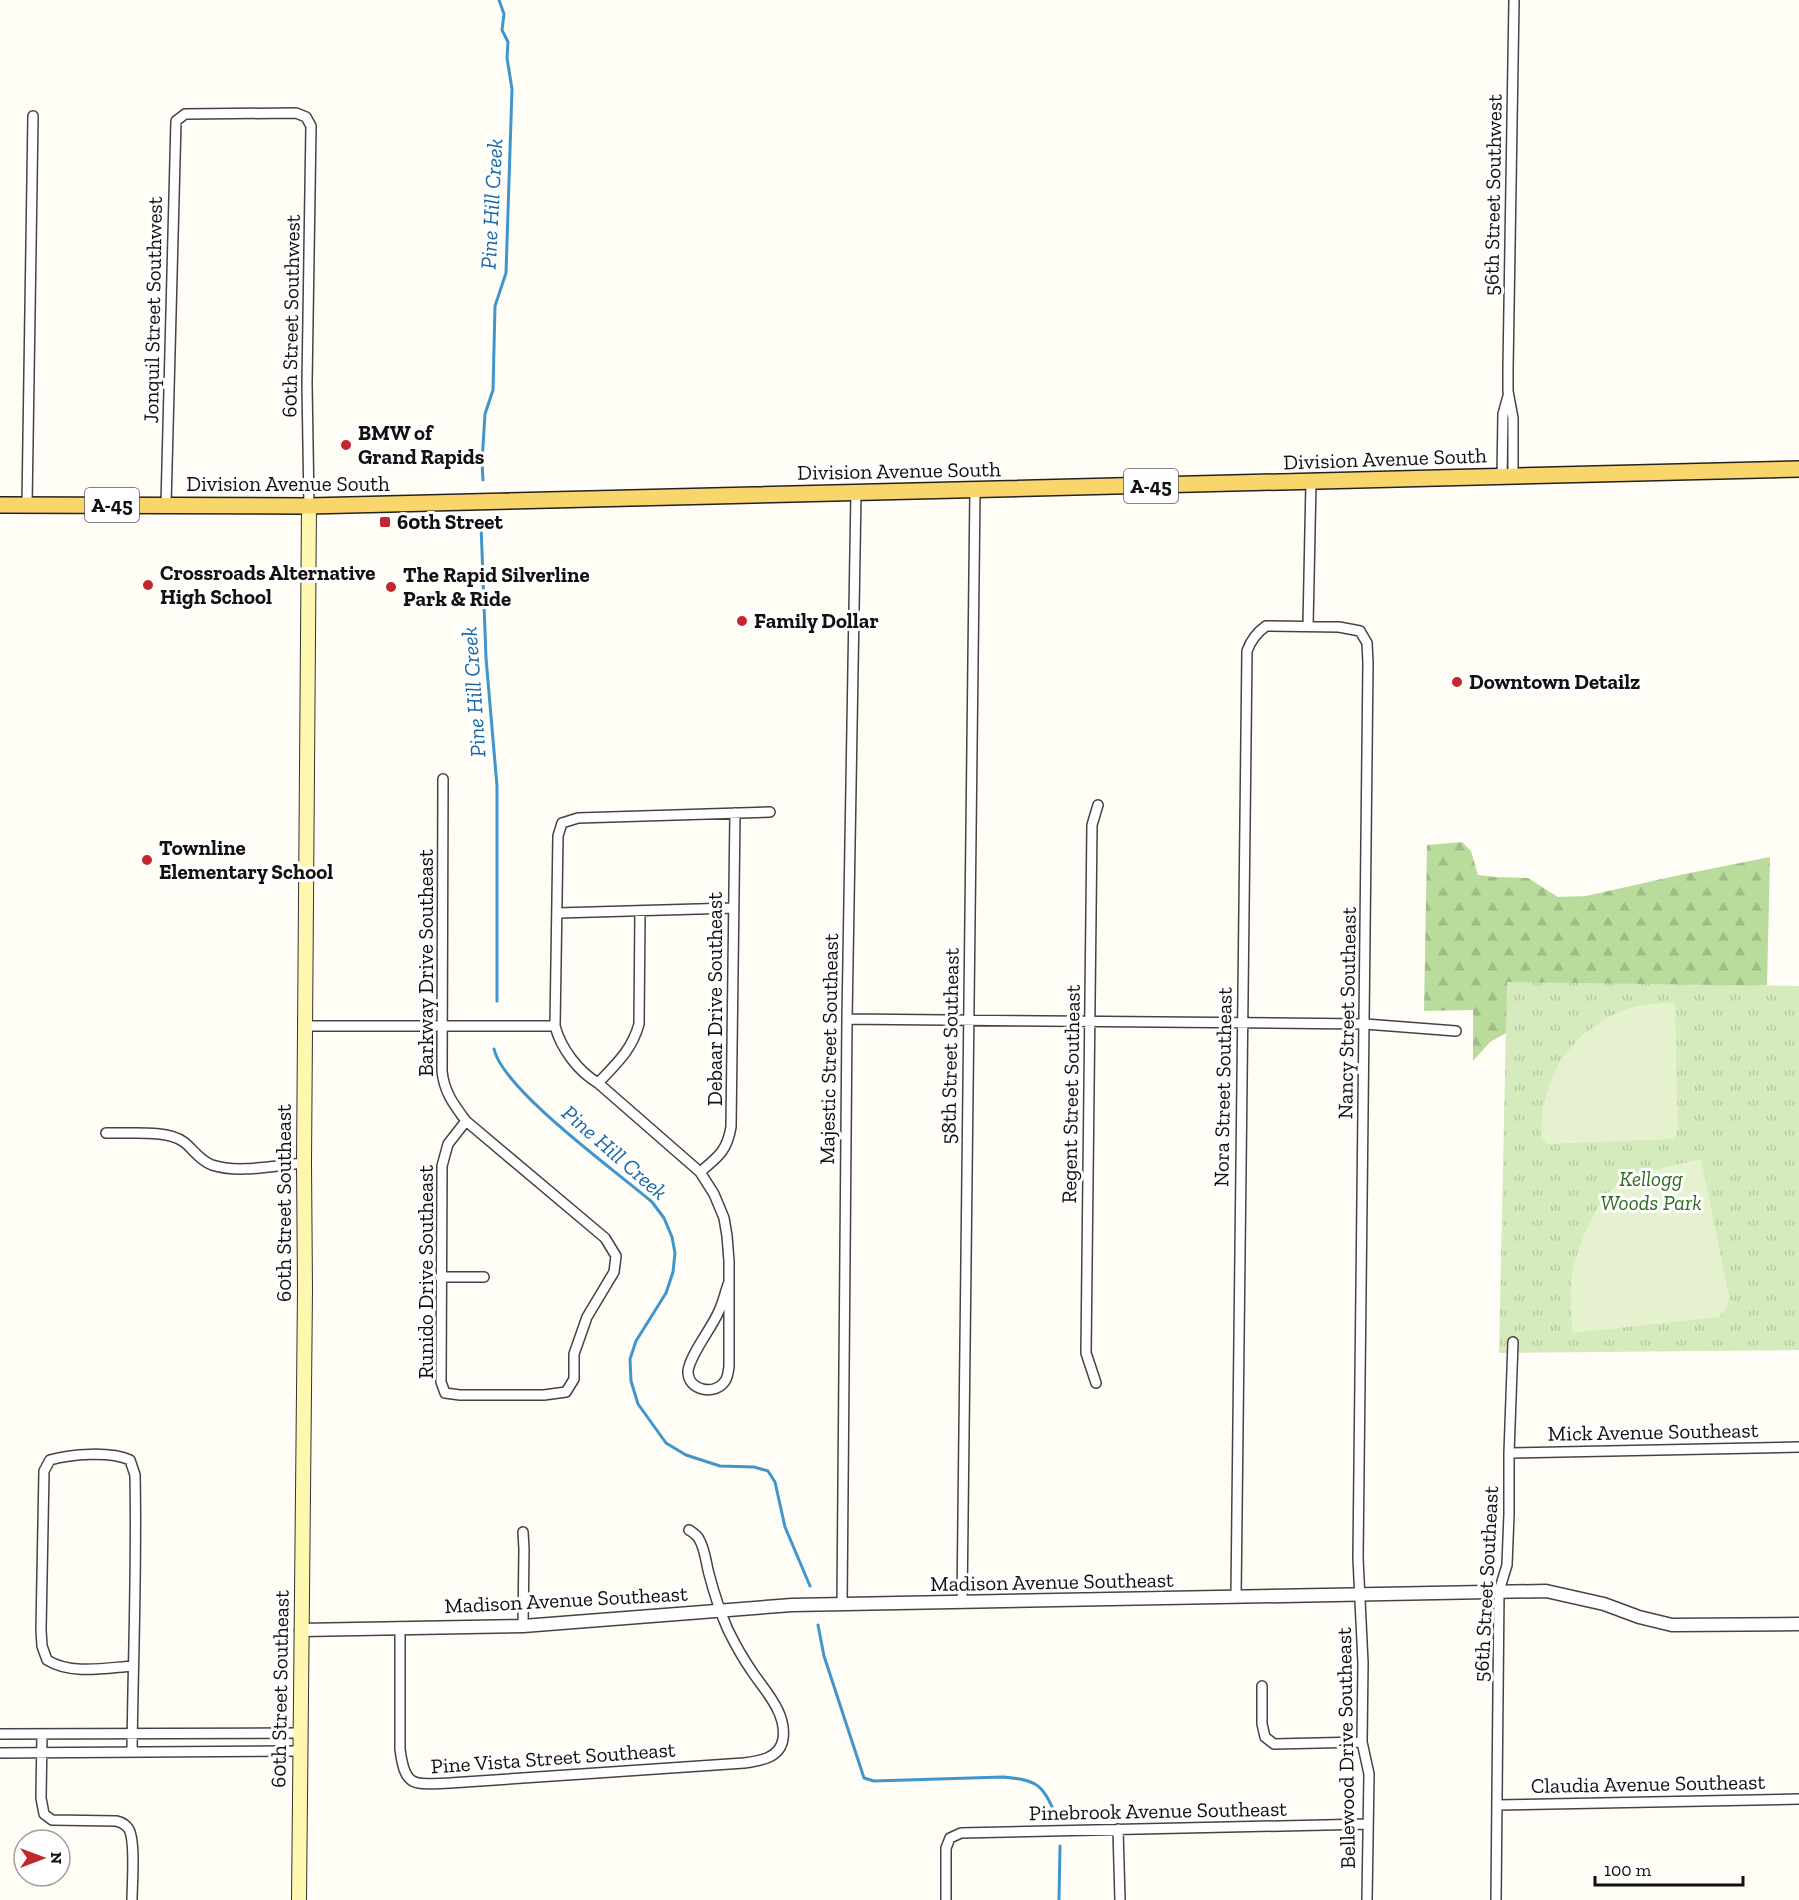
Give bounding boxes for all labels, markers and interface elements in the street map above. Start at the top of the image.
street label: 56th Street Southwest [1478,94,1507,296]
water label: Pine Hill Creek [475,138,508,270]
street label: Jonquil Street Southwest [138,196,167,424]
street label: 60th Street Southwest [276,214,305,418]
place label: BMW of Grand Rapids [358,420,485,469]
marker: BMW of Grand Rapids [339,438,353,452]
street label: Division Avenue South [1283,442,1487,475]
street label: Division Avenue South [797,456,1001,485]
road number: A-45 [1124,469,1178,503]
street label: Division Avenue South [186,471,390,496]
road number: A-45 [85,488,139,522]
place label: 60th Street [397,509,503,534]
marker: 60th Street [378,515,392,529]
place label: Crossroads Alternative High School [160,560,375,609]
place label: The Rapid Silverline Park & Ride [403,562,590,611]
marker: Crossroads Alternative High School [141,578,155,592]
marker: The Rapid Silverline Park & Ride [384,580,398,594]
place label: Family Dollar [754,608,879,633]
marker: Family Dollar [735,614,749,628]
water label: Pine Hill Creek [455,626,492,758]
place label: Downtown Detailz [1469,669,1640,694]
marker: Downtown Detailz [1450,675,1464,689]
place label: Townline Elementary School [159,835,333,884]
street label: Barkway Drive Southeast [413,849,438,1077]
marker: Townline Elementary School [140,853,154,867]
street label: Debaar Drive Southeast [702,892,727,1106]
street label: Nancy Street Southeast [1332,906,1361,1119]
street label: Majestic Street Southeast [814,933,844,1165]
street label: 58th Street Southeast [935,947,964,1144]
street label: Regent Street Southeast [1056,984,1085,1204]
street label: Nora Street Southeast [1208,987,1237,1187]
water label: Pine Hill Creek [556,1099,673,1206]
street label: 60th Street Southeast [271,1104,296,1302]
street label: Runido Drive Southeast [413,1165,438,1379]
park label: Kellogg Woods Park [1600,1166,1702,1215]
street label: Mick Avenue Southeast [1547,1417,1759,1446]
street label: 56th Street Southeast [1468,1485,1503,1683]
street label: Madison Avenue Southeast [930,1567,1174,1596]
street label: Madison Avenue Southeast [444,1581,688,1618]
street label: 60th Street Southeast [265,1590,294,1788]
street label: Bellewood Drive Southeast [1331,1627,1360,1869]
street label: Pine Vista Street Southeast [430,1736,676,1779]
street label: Claudia Avenue Southeast [1531,1769,1766,1798]
street label: Pinebrook Avenue Southeast [1029,1796,1287,1825]
north arrow [12,1828,72,1888]
scale bar [1595,1849,1744,1887]
text: N [47,1852,66,1864]
text: 100 m [1604,1859,1652,1881]

